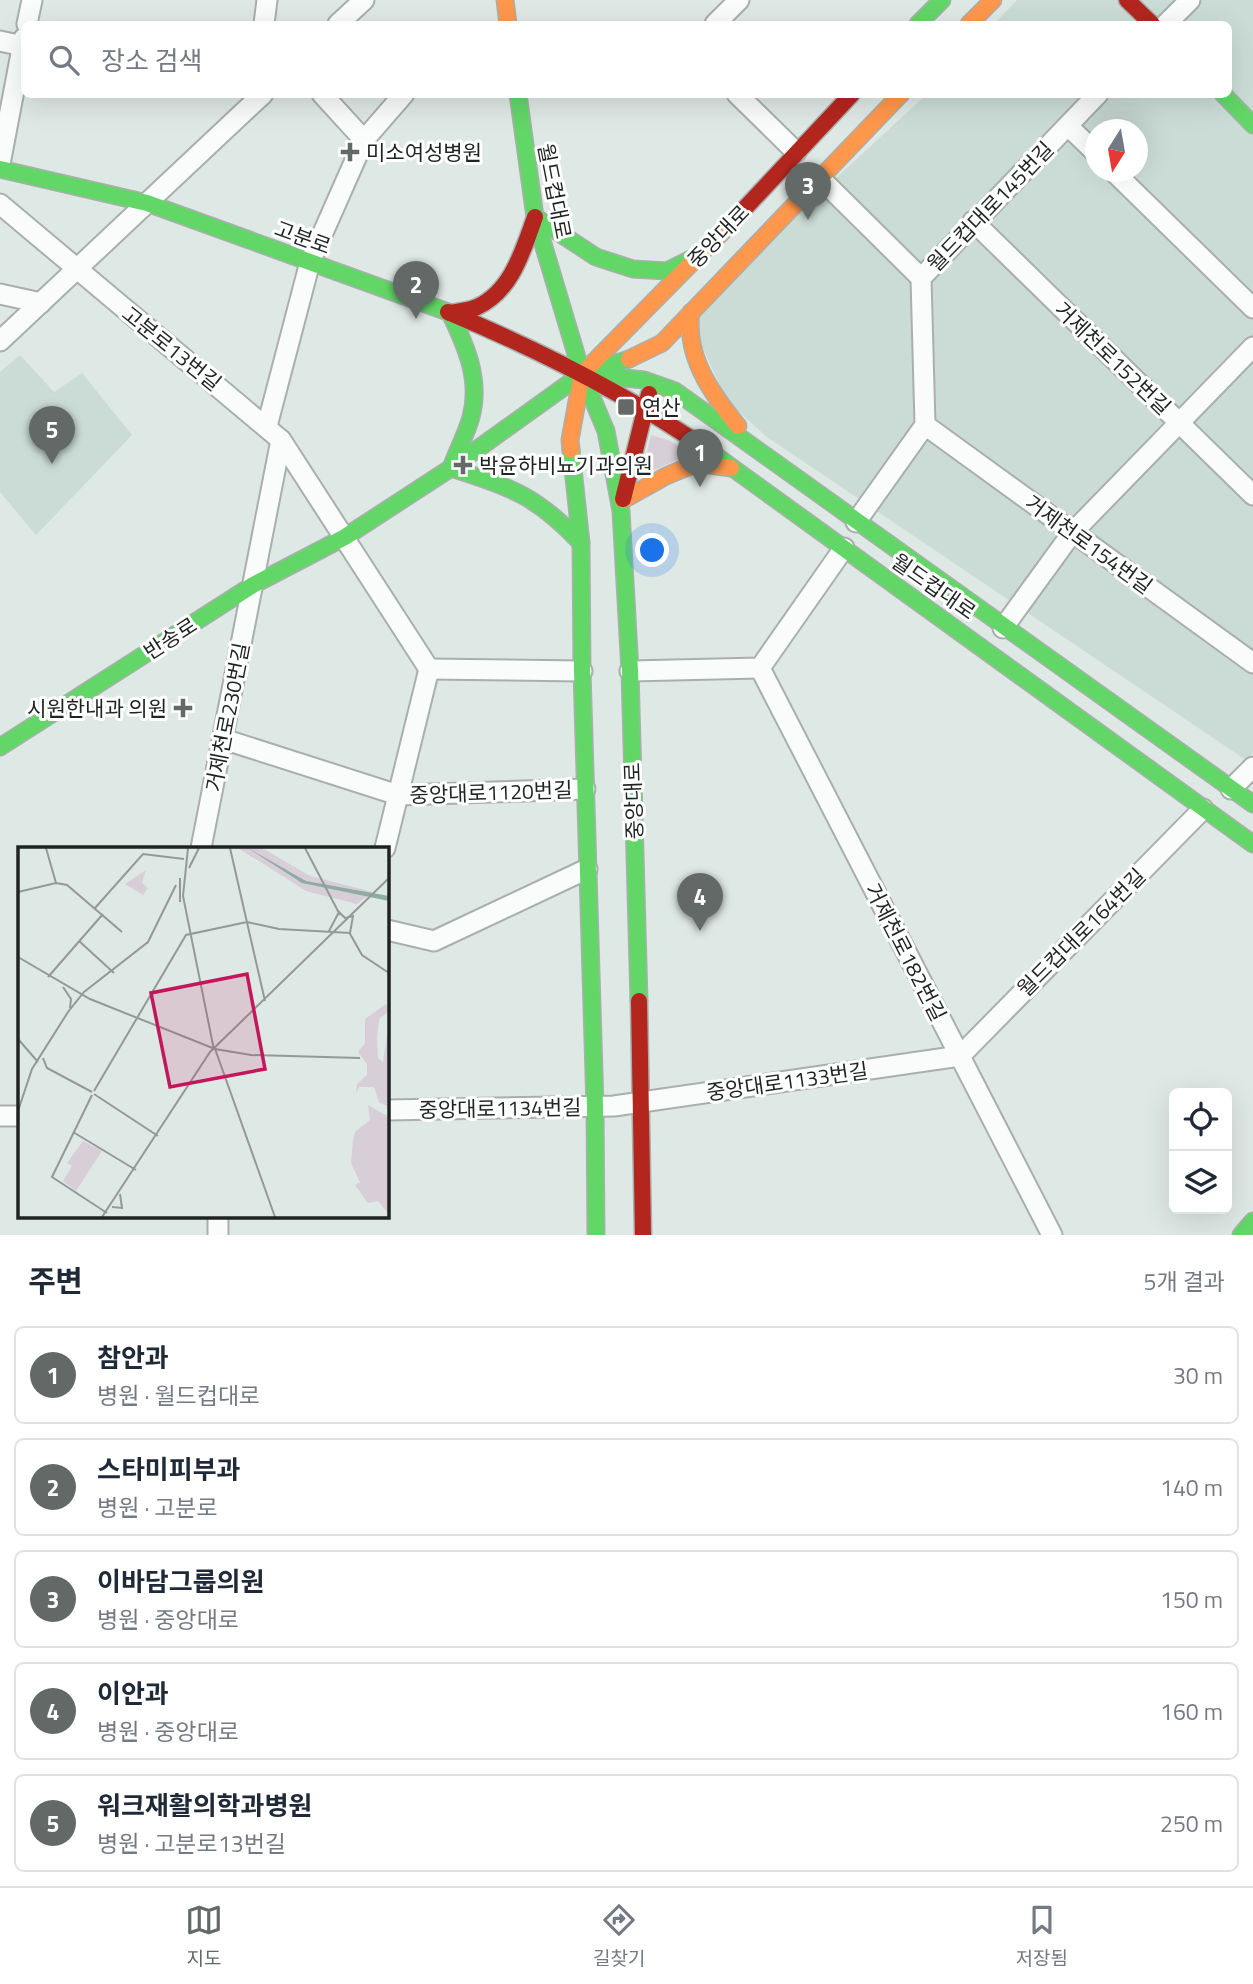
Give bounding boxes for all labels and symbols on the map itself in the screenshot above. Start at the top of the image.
north arrow [1085,119,1148,182]
street label: 월드컵대로145번길 [919,134,1061,278]
place label: 미소여성병원 [366,136,482,168]
street label: 월드컵대로 [530,141,580,241]
marker: 미소여성병원 [340,142,360,162]
pin: 3 [785,162,831,220]
street label: 중앙대로 [680,197,756,275]
street label: 고분로 [270,212,336,262]
pin: 2 [393,261,439,319]
street label: 거제천로152번길 [1048,294,1178,422]
street label: 고분로13번길 [115,298,229,398]
place label: 연산 [642,391,681,423]
marker: 연산 [616,397,636,417]
pin: 5 [29,406,75,464]
pin: 1 [677,429,723,487]
place label: 박윤하비뇨기과의원 [479,449,653,481]
marker: 박윤하비뇨기과의원 [453,455,473,475]
street label: 거제천로154번길 [1018,487,1160,601]
your location [635,533,669,567]
street label: 월드컵대로 [885,545,983,627]
street label: 반송로 [137,609,203,667]
street label: 거제천로230번길 [197,640,257,794]
place label: 시원한내과 의원 [27,692,167,724]
marker: 시원한내과 의원 [173,698,193,718]
street label: 중앙대로 [616,762,650,840]
street label: 중앙대로1120번길 [409,773,573,811]
inset map [18,847,388,1218]
street label: 월드컵대로164번길 [1009,860,1153,1004]
pin: 4 [677,873,723,931]
street label: 거제천로182번길 [857,877,955,1027]
street label: 중앙대로1133번길 [704,1054,870,1108]
street label: 중앙대로1134번길 [418,1091,582,1125]

